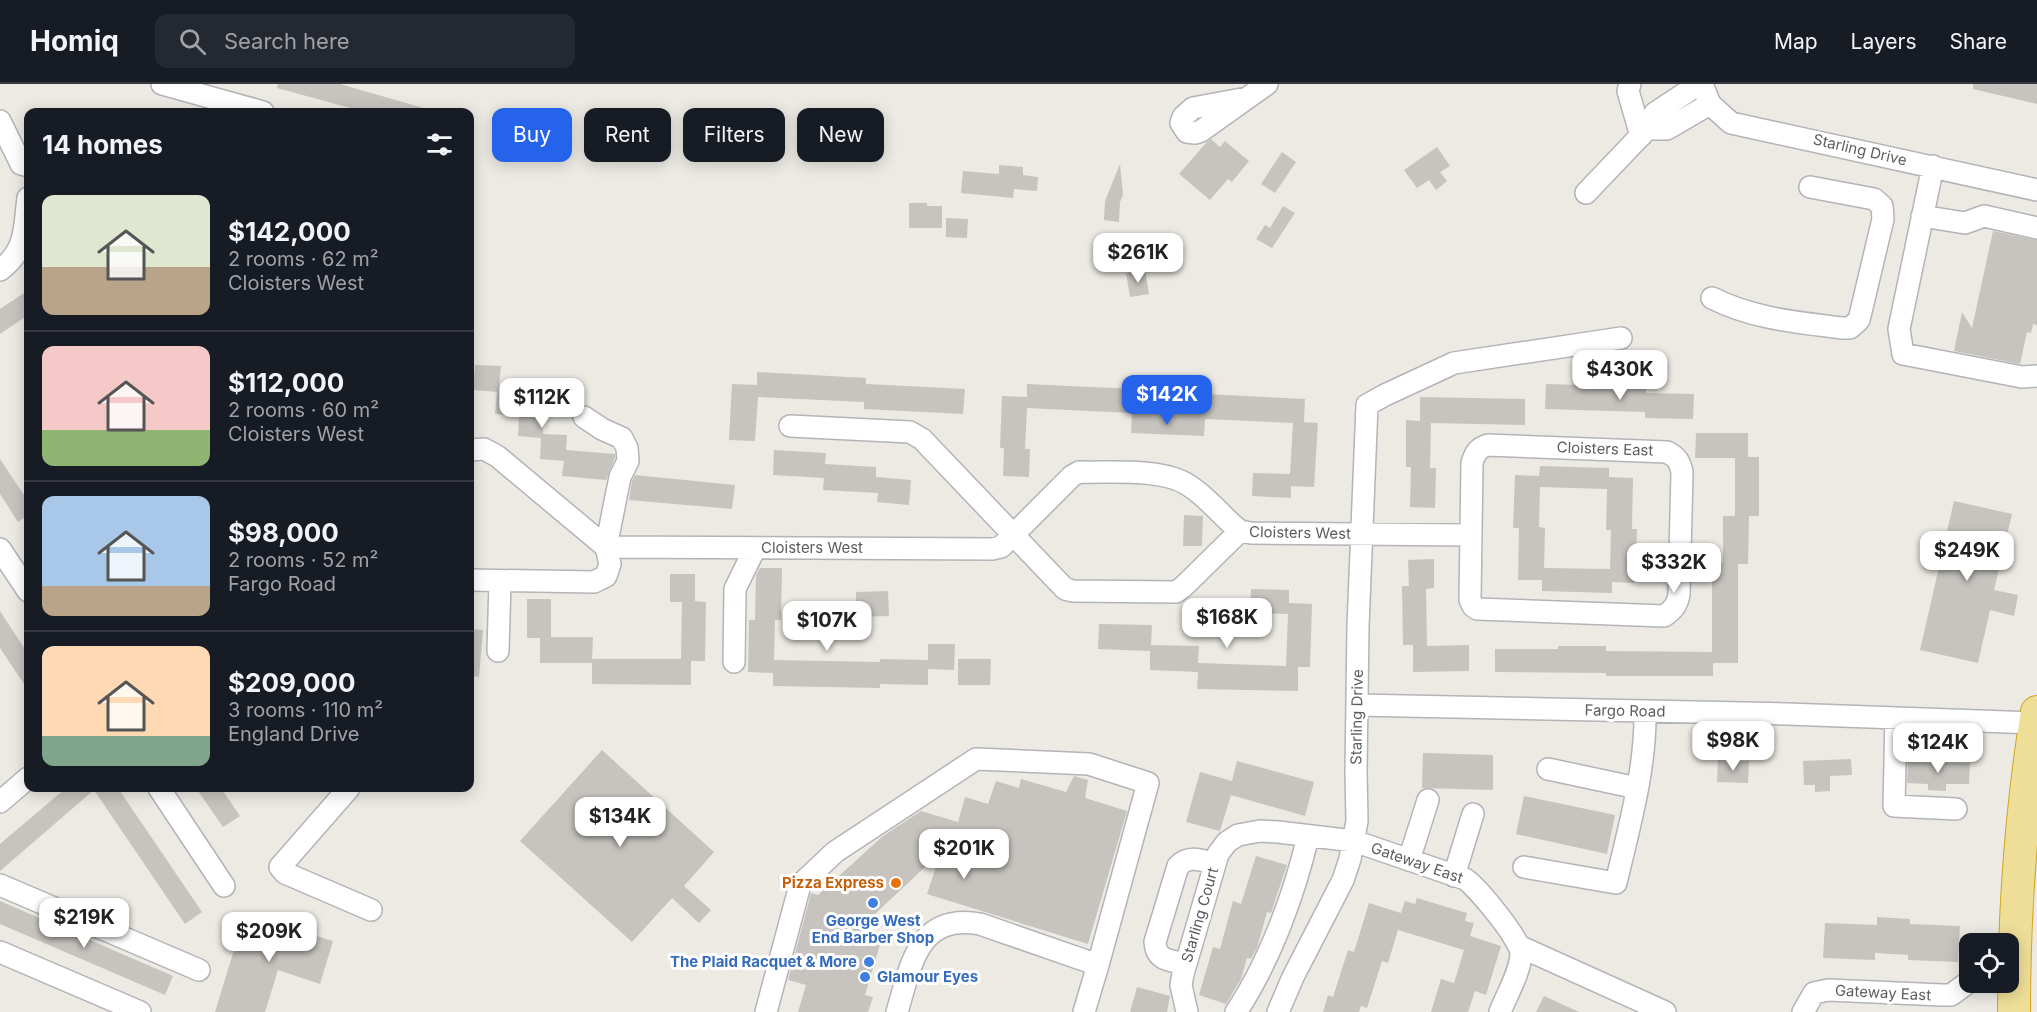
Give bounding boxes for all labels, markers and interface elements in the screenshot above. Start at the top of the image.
search box [155,14,575,68]
text: Homiq [30,24,119,58]
icon: search [176,25,209,58]
text: Search here [224,28,350,54]
text: Map [1774,29,1818,54]
text: Layers [1851,29,1917,54]
text: Share [1950,29,2007,54]
chip: Buy [492,108,572,162]
chip: Rent [584,108,671,162]
chip: Filters [683,108,785,162]
chip: New [797,108,884,162]
icon: filters [423,128,456,161]
text: 14 homes [42,129,163,160]
street label: Starling Drive [1811,129,1909,170]
text: $142,000 [228,216,351,247]
icon: home [90,219,162,291]
pin: $261K [1096,233,1180,284]
text: $261K [1107,240,1169,264]
text: 2 rooms · 62 m² [228,247,379,271]
text: Cloisters West [228,271,364,295]
pin: $430K [1578,350,1662,401]
text: $430K [1586,357,1654,381]
text: $112,000 [228,367,344,398]
icon: home [90,370,162,442]
pin: $142K [1125,375,1209,426]
pin: $112K [500,378,584,429]
text: $142K [1136,382,1198,406]
text: $112K [513,385,571,409]
text: 2 rooms · 60 m² [228,398,379,422]
text: Cloisters West [228,422,364,446]
street label: Cloisters East [1556,437,1654,460]
text: $98,000 [228,517,339,548]
icon: home [90,520,162,592]
street label: Cloisters West [1249,522,1351,543]
pin: $249K [1925,531,2009,582]
street label: Cloisters West [761,538,863,557]
text: $249K [1934,538,2000,562]
pin: $332K [1632,543,1716,594]
text: 2 rooms · 52 m² [228,548,378,572]
text: $332K [1641,550,1707,574]
text: Fargo Road [228,572,336,596]
pin: $168K [1185,598,1269,649]
pin: $107K [785,601,869,652]
text: $168K [1196,605,1258,629]
text: $107K [797,608,857,632]
text: $209,000 [228,667,356,698]
street label: Starling Drive [1346,669,1367,765]
icon: home [90,670,162,742]
text: 3 rooms · 110 m² [228,698,383,722]
street label: Fargo Road [1584,700,1666,721]
pin: $98K [1697,721,1769,772]
text: England Drive [228,722,360,746]
pin: $124K [1896,723,1980,774]
text: $98K [1706,728,1760,752]
text: $124K [1907,730,1969,754]
pin: $134K [578,797,662,848]
text: $134K [589,804,651,828]
pin: $201K [922,829,1006,880]
text: $201K [933,836,995,860]
street label: Gateway East [1369,838,1466,887]
street label: Starling Court [1177,865,1222,965]
place label: Pizza Express [782,873,884,892]
marker: Pizza Express [889,876,903,890]
marker: George West End Barber Shop [866,896,880,910]
pin: $219K [42,898,126,949]
text: $219K [53,905,115,929]
place label: George West End Barber Shop [812,911,934,947]
pin: $209K [227,912,311,963]
text: $209K [236,919,302,943]
map controls [1959,933,2019,993]
button: locate [1959,933,2019,993]
place label: The Plaid Racquet & More [670,952,857,971]
marker: The Plaid Racquet & More [862,955,876,969]
place label: Glamour Eyes [877,967,978,986]
marker: Glamour Eyes [858,970,872,984]
street label: Gateway East [1834,980,1932,1005]

